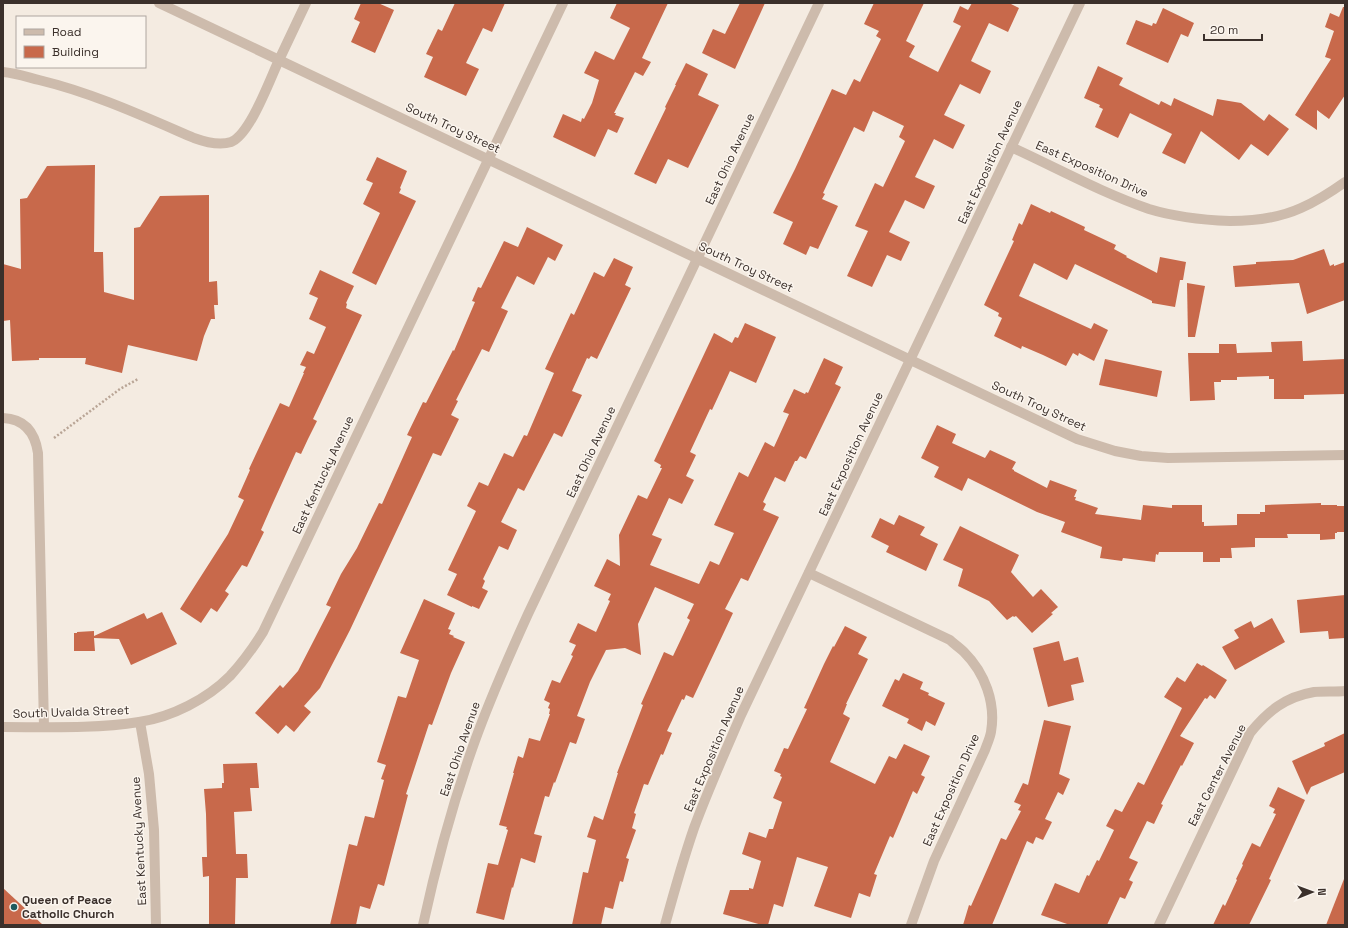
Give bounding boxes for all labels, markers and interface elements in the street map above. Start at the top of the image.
legend [16,16,146,68]
scale bar [1204,16,1262,42]
text: 20 m [1210,22,1238,38]
text: Road [52,24,81,40]
text: Building [52,44,99,60]
street label: East Exposition Avenue [954,97,1026,227]
street label: South Troy Street [403,99,503,157]
street label: East Ohio Avenue [702,111,758,207]
street label: East Exposition Drive [1033,137,1151,201]
street label: South Troy Street [696,238,796,296]
street label: South Troy Street [989,377,1089,435]
street label: East Exposition Avenue [815,389,887,519]
street label: East Ohio Avenue [563,404,619,500]
street label: East Kentucky Avenue [289,413,357,537]
street label: East Exposition Avenue [680,684,748,814]
street label: East Ohio Avenue [436,699,484,799]
street label: South Uvalda Street [12,702,130,722]
street label: East Center Avenue [1184,721,1250,829]
street label: East Exposition Drive [919,731,983,849]
street label: East Kentucky Avenue [128,776,150,906]
north arrow [1292,872,1332,912]
text: N [1315,888,1329,896]
place label: Queen of Peace Catholic Church [22,892,114,922]
marker: Queen of Peace Catholic Church [9,902,19,912]

